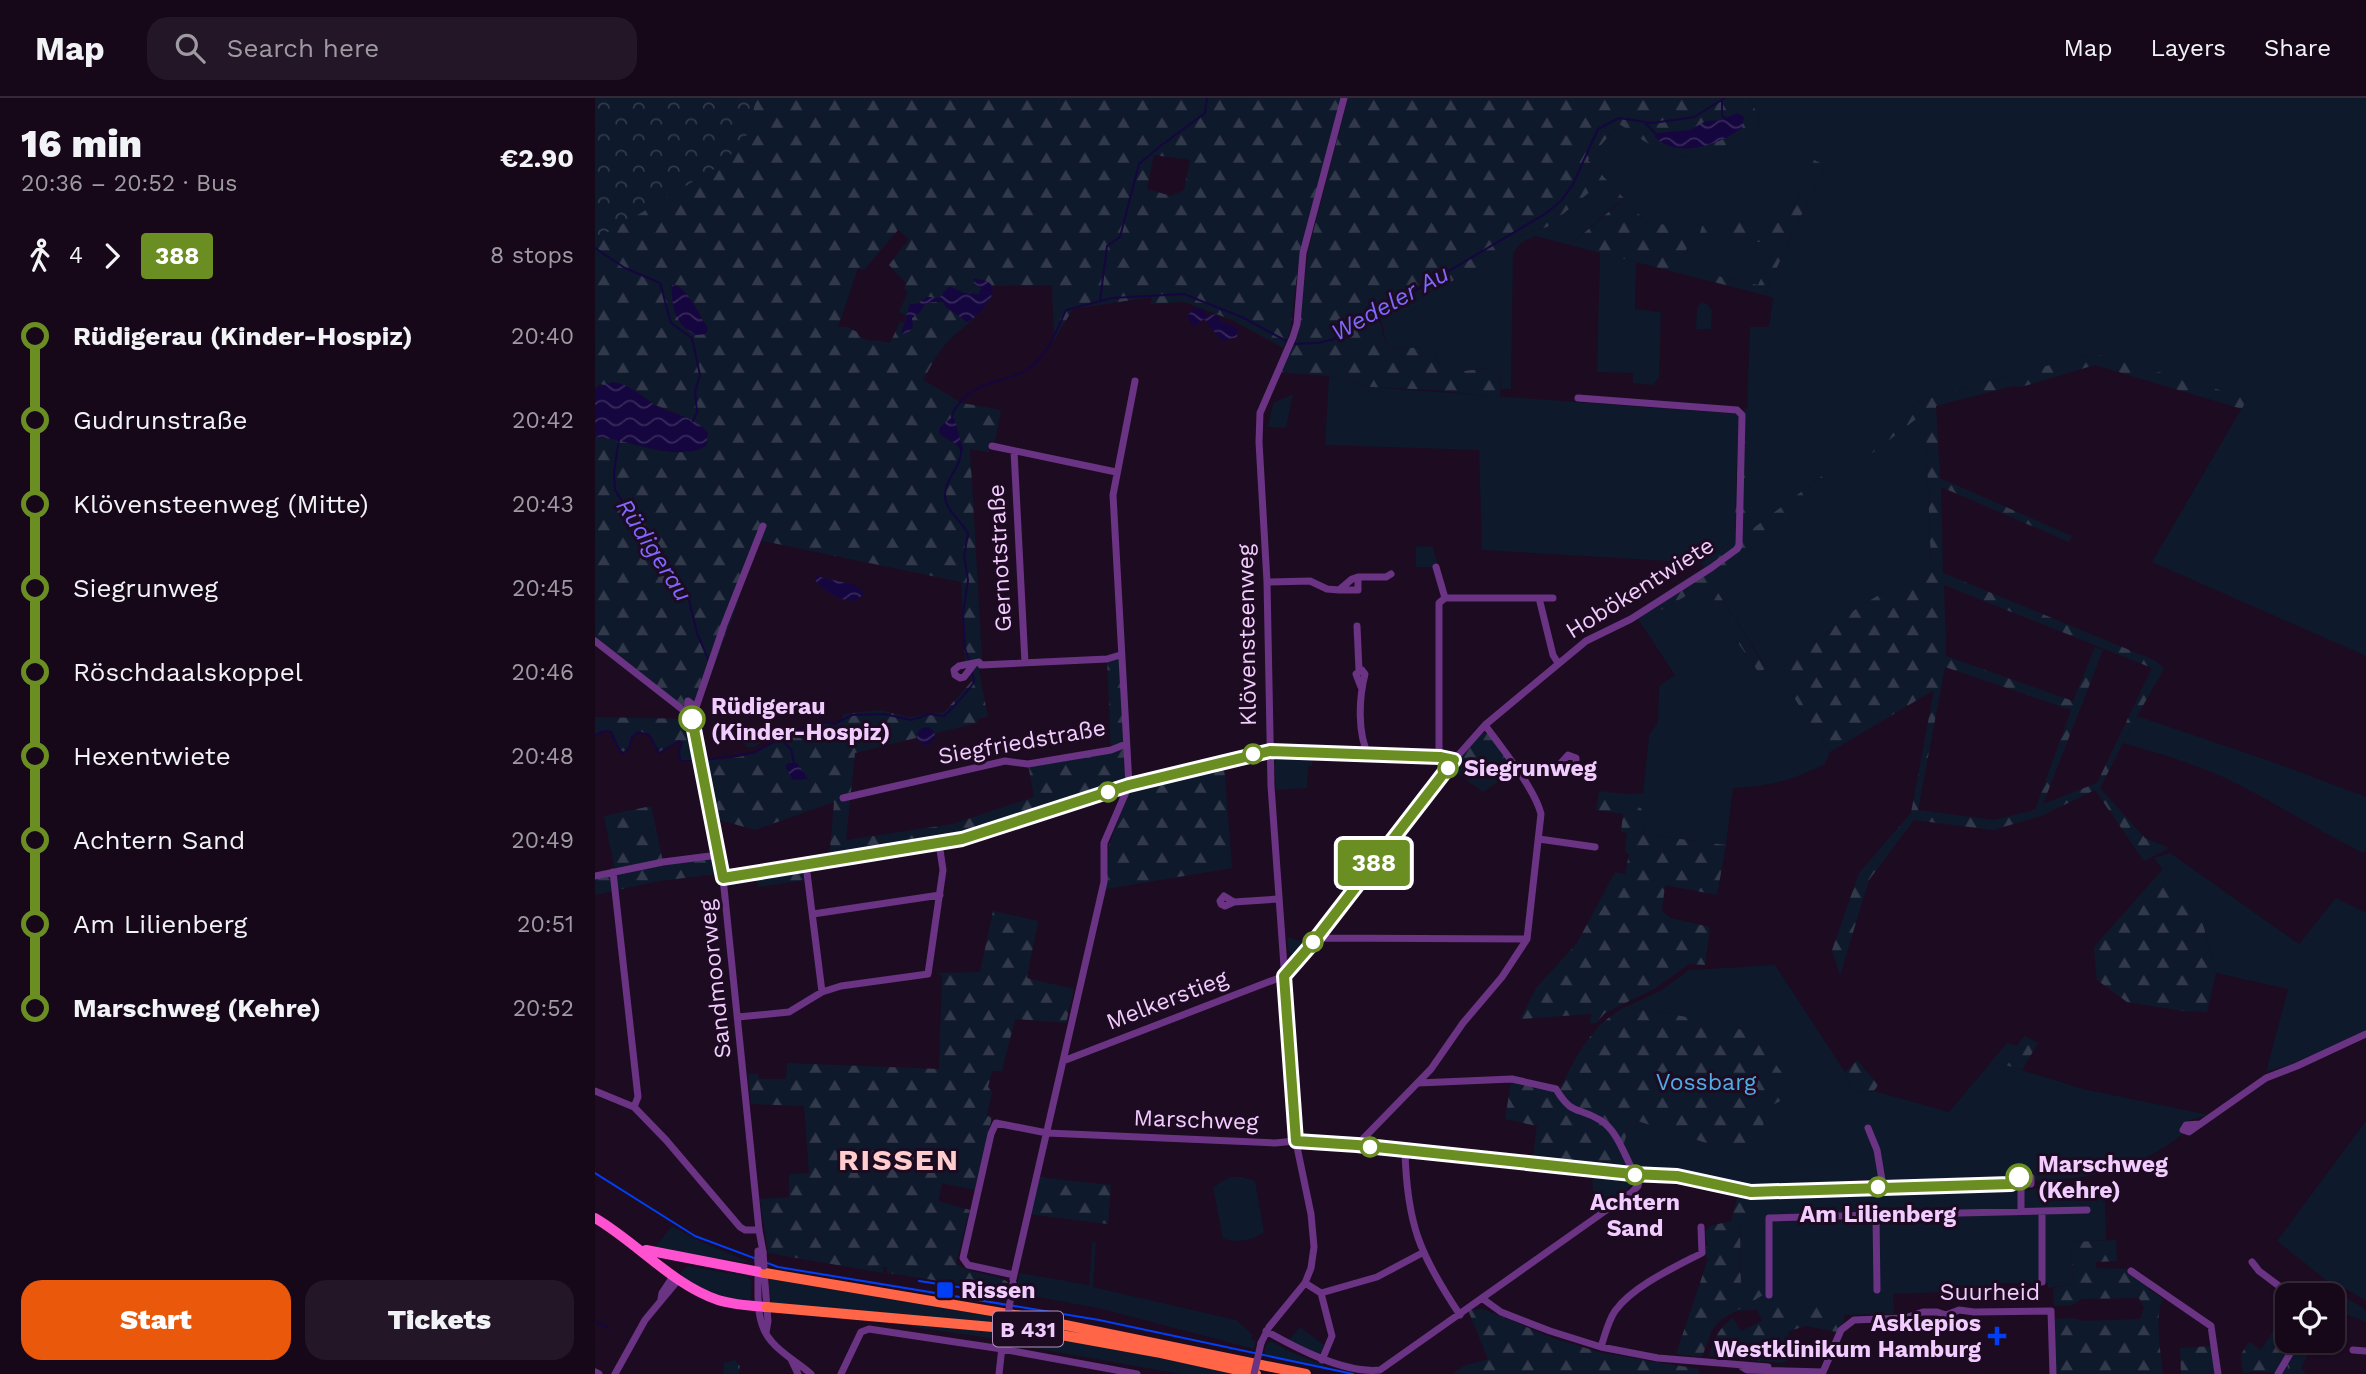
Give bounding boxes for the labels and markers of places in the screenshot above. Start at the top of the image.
place label: Rüdigerau (Kinder-Hospiz) [711,693,890,746]
marker: Rüdigerau (Kinder-Hospiz) [679,706,705,732]
unlabelled marker [1243,744,1263,764]
place label: Siegrunweg [1464,755,1597,782]
marker: Siegrunweg [1438,758,1458,778]
unlabelled marker [1098,782,1118,802]
unlabelled marker [1303,932,1323,952]
unlabelled marker [1360,1137,1380,1157]
place label: Marschweg (Kehre) [2038,1151,2168,1204]
marker: Marschweg (Kehre) [2006,1164,2032,1190]
marker: Achtern Sand [1625,1165,1645,1185]
marker: Am Lilienberg [1868,1177,1888,1197]
place label: Achtern Sand [1590,1189,1680,1242]
place label: Am Lilienberg [1800,1201,1956,1228]
place label: Rissen [961,1277,1036,1304]
marker: Rissen [935,1280,955,1300]
place label: Asklepios Westklinikum Hamburg [1714,1310,1981,1363]
marker: Asklepios Westklinikum Hamburg [1987,1326,2007,1346]

